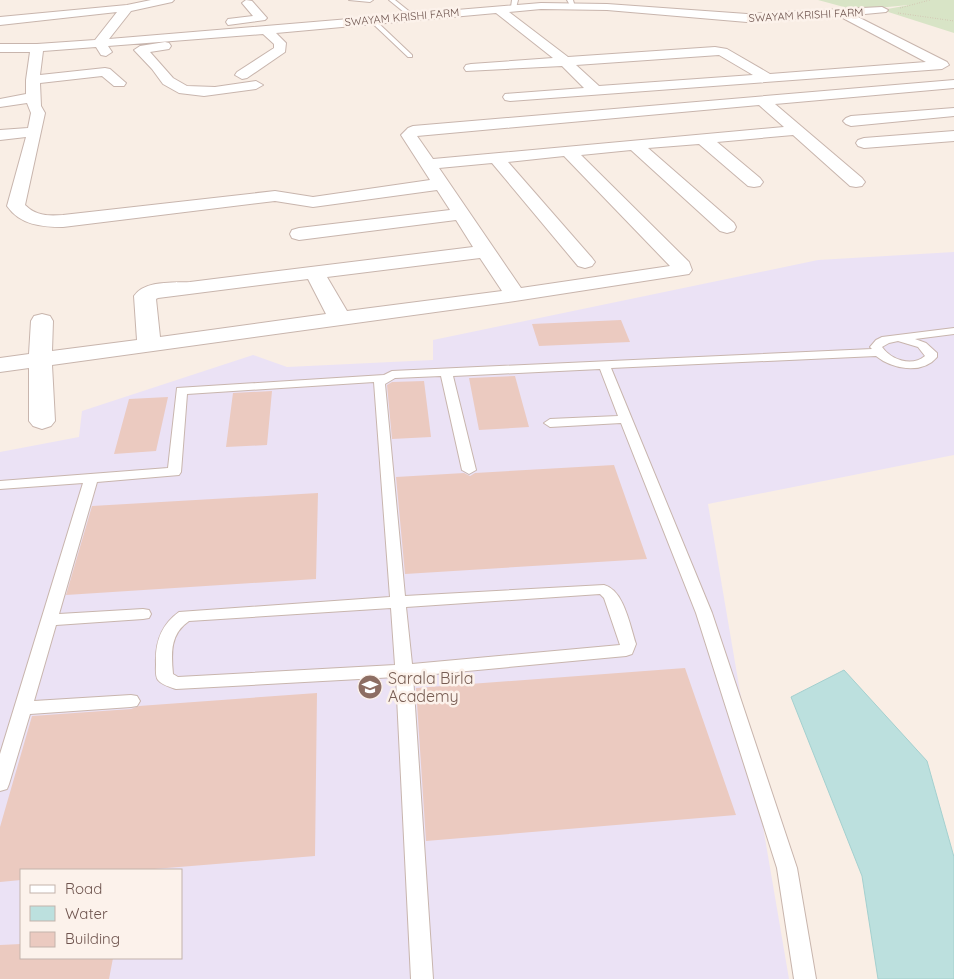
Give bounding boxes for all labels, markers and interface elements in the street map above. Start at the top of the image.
street label: SWAYAM KRISHI FARM [344,5,460,29]
street label: SWAYAM KRISHI FARM [748,5,864,25]
place label: Sarala Birla Academy [388,668,473,706]
school or university icon: Sarala Birla Academy [357,674,383,700]
legend [20,869,182,959]
text: Road [65,879,102,898]
text: Water [65,904,108,923]
text: Building [65,929,120,948]

